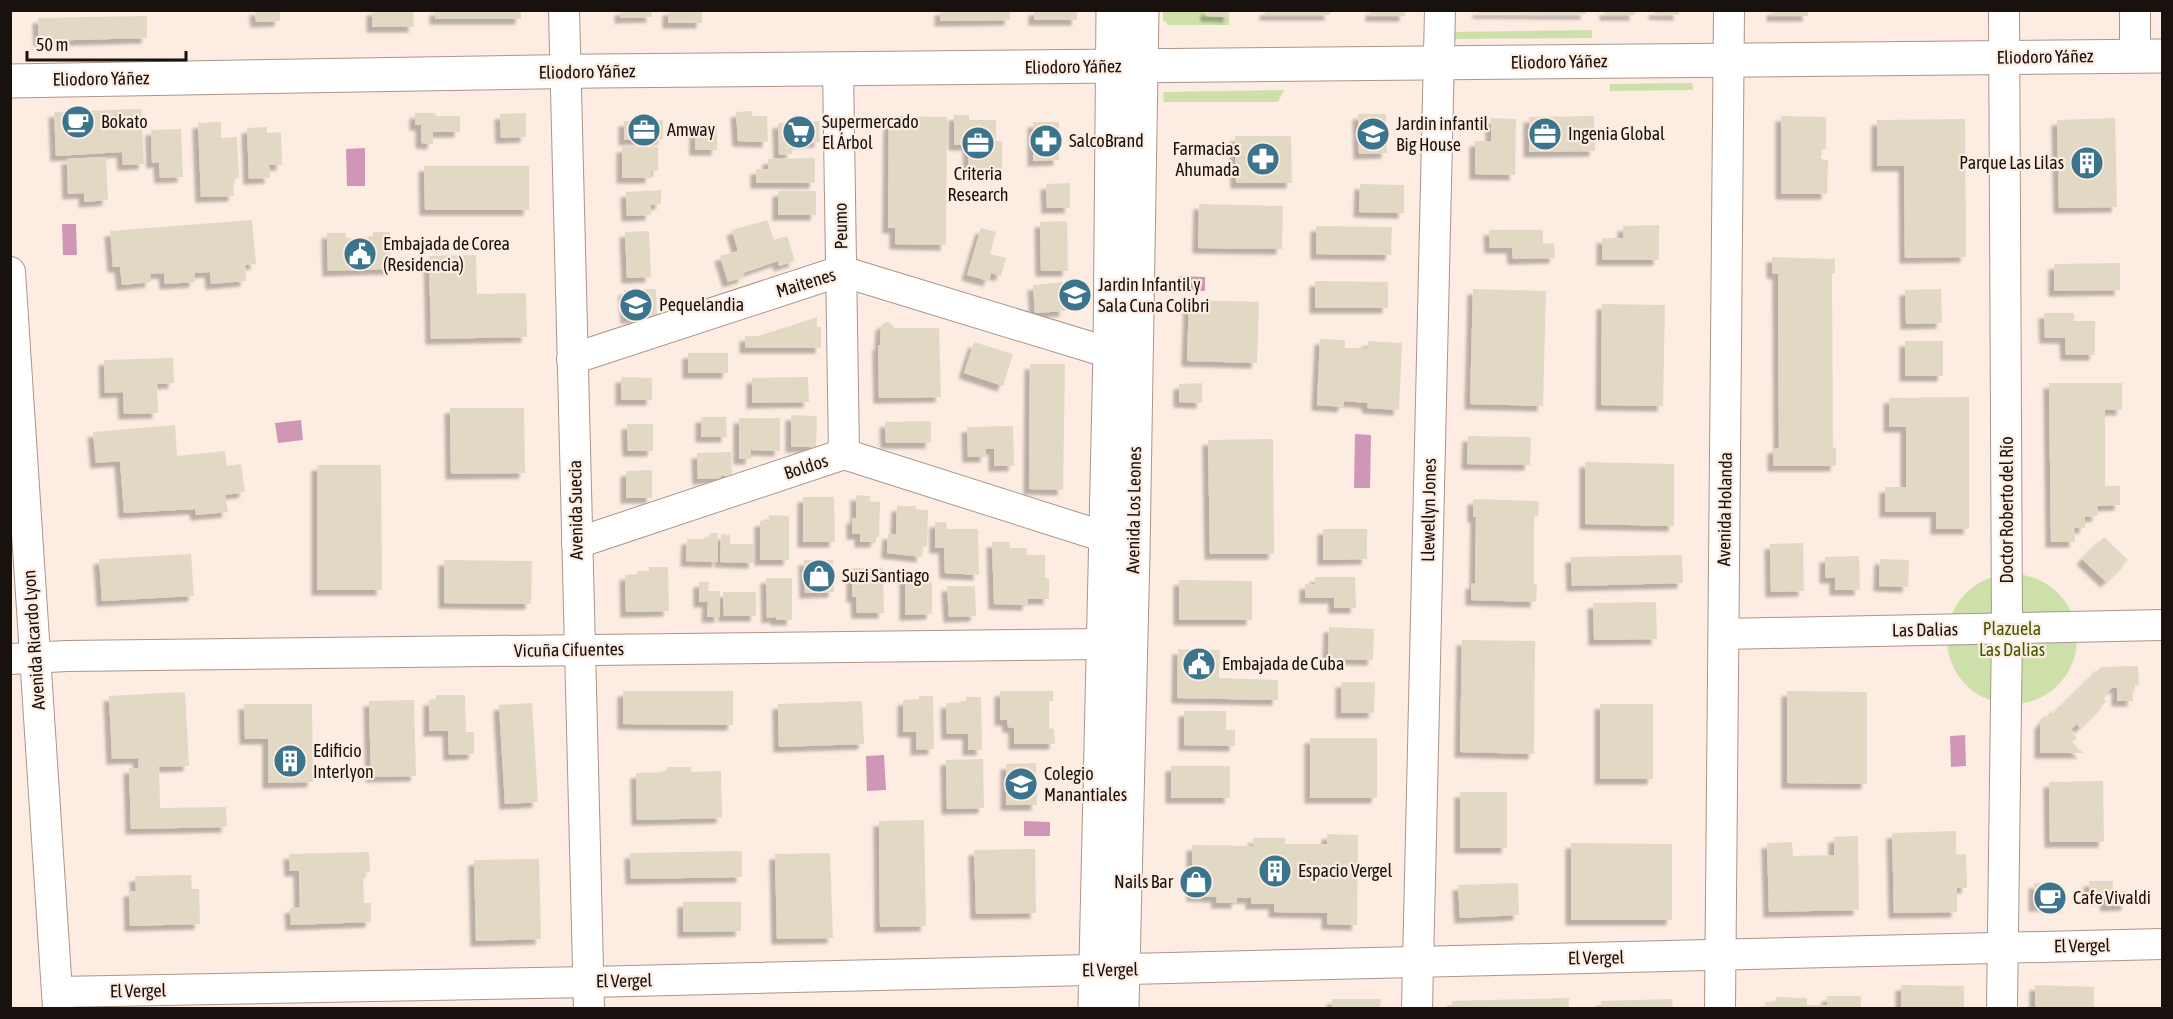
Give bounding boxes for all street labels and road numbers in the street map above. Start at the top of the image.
street label: Eliodoro Yáñez [1996,45,2094,68]
street label: Eliodoro Yáñez [1510,50,1608,73]
street label: Eliodoro Yáñez [1024,55,1122,78]
street label: Eliodoro Yáñez [538,60,636,83]
street label: Eliodoro Yáñez [52,67,150,90]
street label: Peumo [830,202,851,250]
street label: Maitenes [774,264,838,301]
street label: Doctor Roberto del Río [1996,436,2017,584]
street label: Avenida Los Leones [1122,446,1145,574]
street label: Boldos [781,450,830,483]
street label: Avenida Holanda [1713,452,1736,566]
street label: Llewellyn Jones [1417,458,1440,562]
street label: Avenida Suecia [564,460,587,560]
street label: Avenida Ricardo Lyon [18,569,49,711]
street label: Las Dalias [1892,618,1958,641]
street label: Vicuña Cifuentes [514,638,624,661]
street label: El Vergel [2054,935,2111,956]
street label: El Vergel [1568,947,1625,968]
street label: El Vergel [1082,959,1139,980]
street label: El Vergel [596,970,653,991]
street label: El Vergel [110,980,167,1001]

